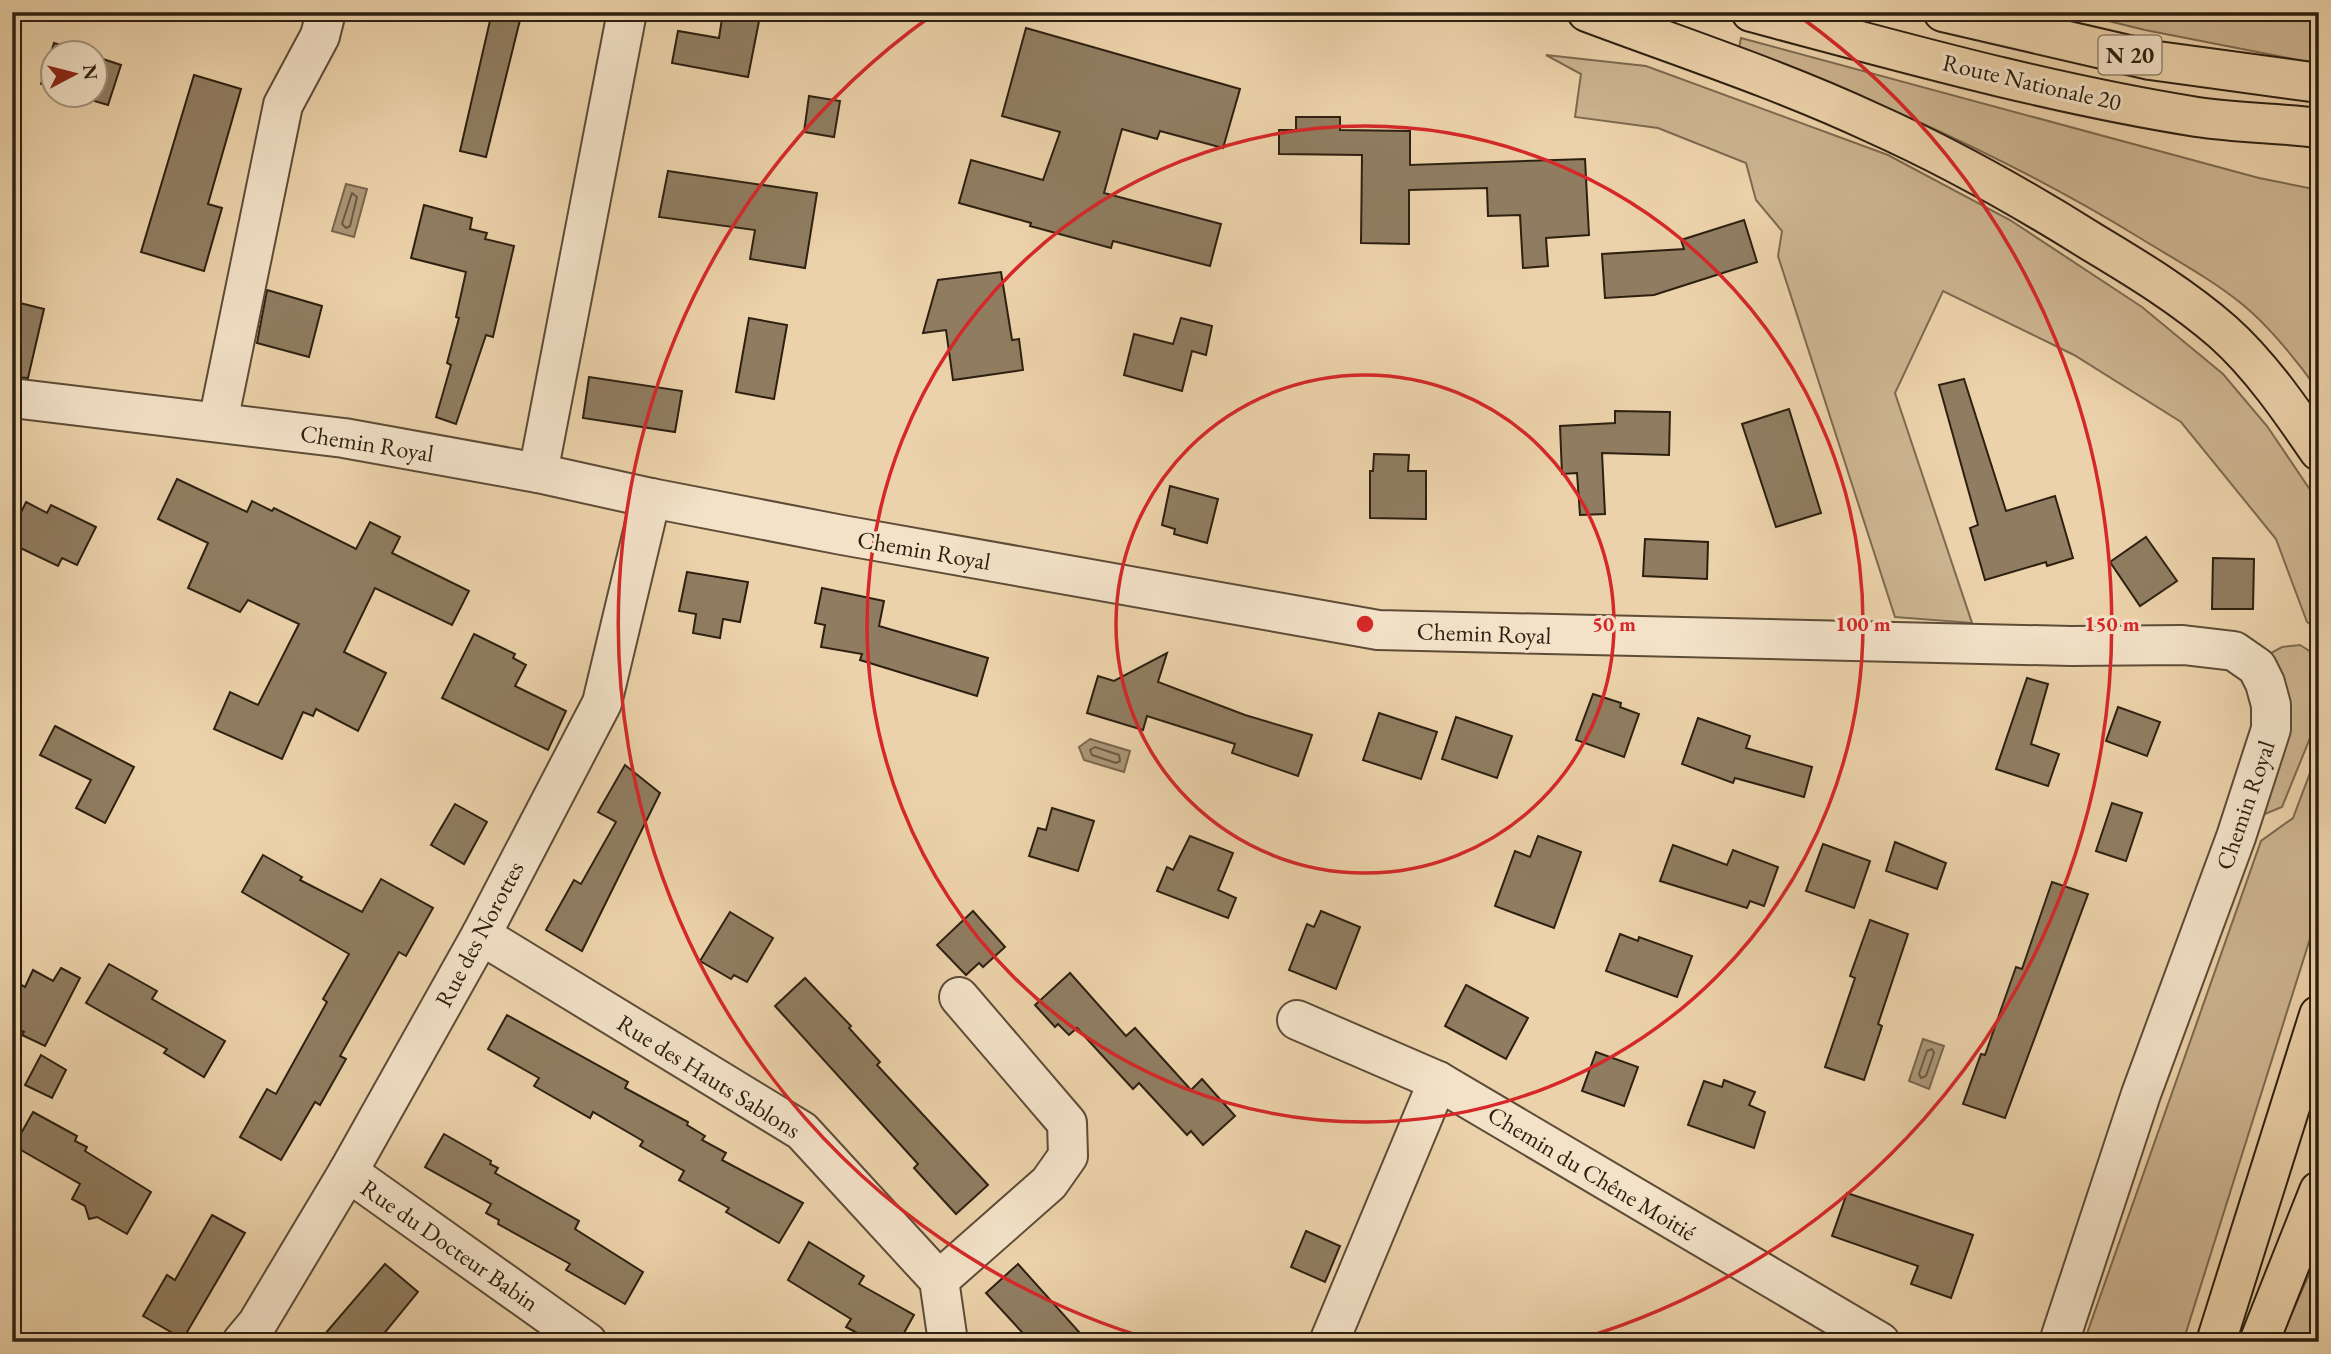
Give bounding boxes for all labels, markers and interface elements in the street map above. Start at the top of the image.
road number: N 20 [2098,36,2162,74]
north arrow [38,38,108,108]
street label: Route Nationale 20 [1940,46,2124,118]
text: N [77,63,104,82]
street label: Chemin Royal [298,417,436,469]
street label: Chemin Royal [855,523,993,577]
text: 50 m [1592,610,1636,637]
text: 100 m [1835,610,1891,637]
text: 150 m [2084,610,2140,637]
centre of rings [1353,612,1377,636]
street label: Chemin Royal [1416,615,1552,651]
street label: Chemin Royal [2208,736,2282,874]
street label: Rue des Norottes [428,856,530,1012]
street label: Rue des Hauts Sablons [612,1007,806,1145]
street label: Chemin du Chêne Moitié [1482,1099,1702,1247]
street label: Rue du Docteur Babin [355,1172,545,1318]

